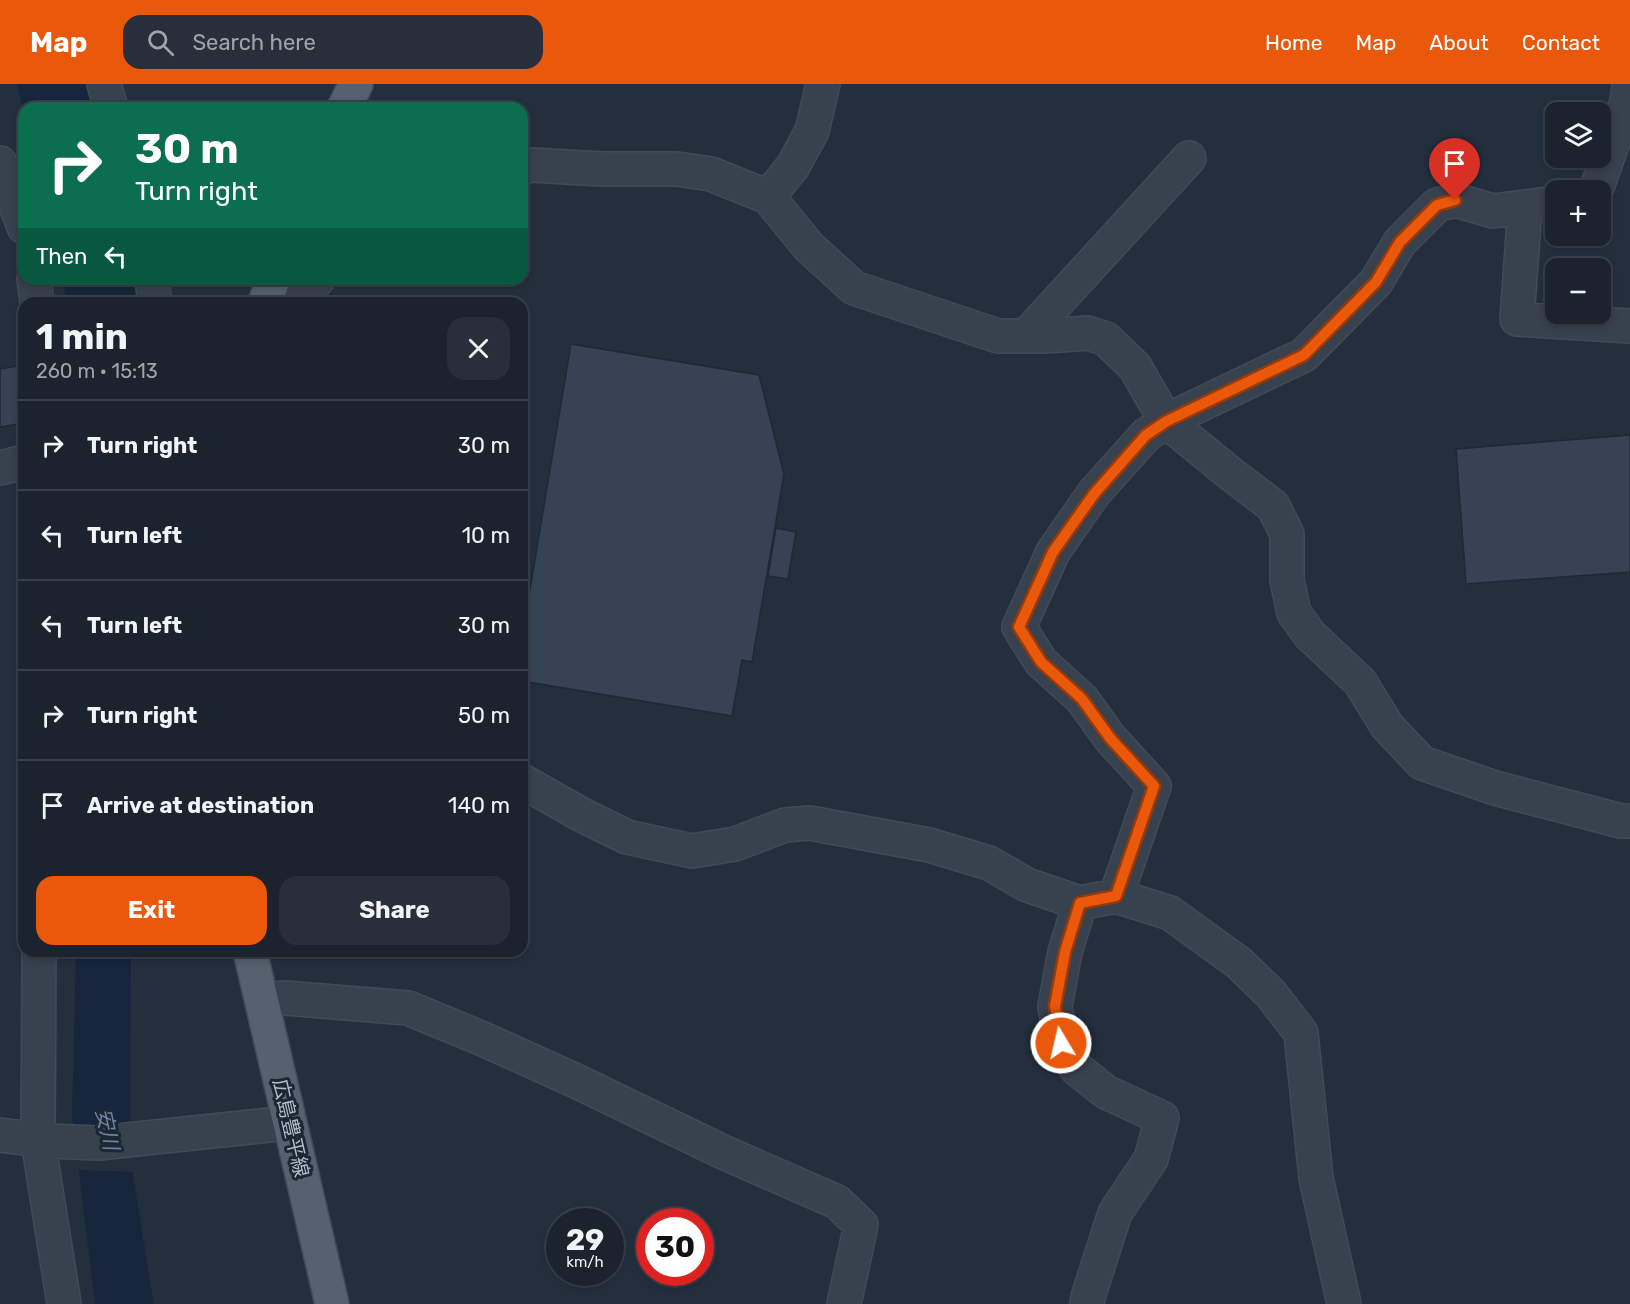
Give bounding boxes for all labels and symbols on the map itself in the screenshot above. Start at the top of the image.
pin [1429,138,1480,200]
position arrow [1029,1011,1093,1075]
street label: 広島豊平線 [268,1077,314,1179]
water label: 安川 [91,1106,124,1154]
speed limit sign: 30 [636,1208,714,1286]

